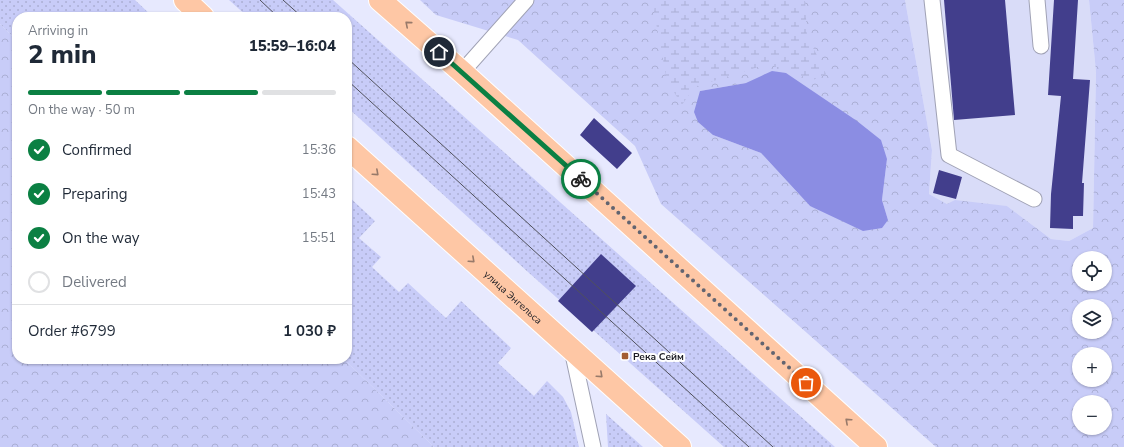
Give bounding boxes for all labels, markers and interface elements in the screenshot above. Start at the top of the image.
text: Arriving in [28,22,88,40]
one-way arrow [405,22,413,29]
pin [422,35,456,69]
text: 15:59–16:04 [249,36,336,56]
text: 2 min [28,37,96,72]
icon: home [428,41,450,63]
text: On the way · 50 m [28,101,135,119]
icon: check [28,139,50,161]
text: Confirmed [62,140,132,160]
text: 15:36 [302,141,336,159]
courier [561,159,601,199]
one-way arrow [371,168,379,176]
icon: bike [570,168,592,190]
icon: check [28,183,50,205]
text: Preparing [62,184,127,204]
text: 15:43 [302,185,336,203]
icon: check [28,227,50,249]
text: On the way [62,228,140,248]
text: 15:51 [302,229,336,247]
map controls [1072,251,1112,435]
button: locate [1072,251,1112,291]
one-way arrow [468,255,475,262]
street label: улица Энгельса [481,268,545,328]
text: Delivered [62,272,127,292]
button: layers [1072,299,1112,339]
text: Order #6799 [28,321,116,341]
text: 1 030 ₽ [283,321,336,341]
button: + [1072,347,1112,387]
place label: Река Сейм [633,350,684,364]
marker: Река Сейм [620,351,630,361]
pin [789,366,823,400]
one-way arrow [595,371,603,378]
icon: bag [795,372,817,394]
button: − [1072,395,1112,435]
one-way arrow [845,419,852,426]

